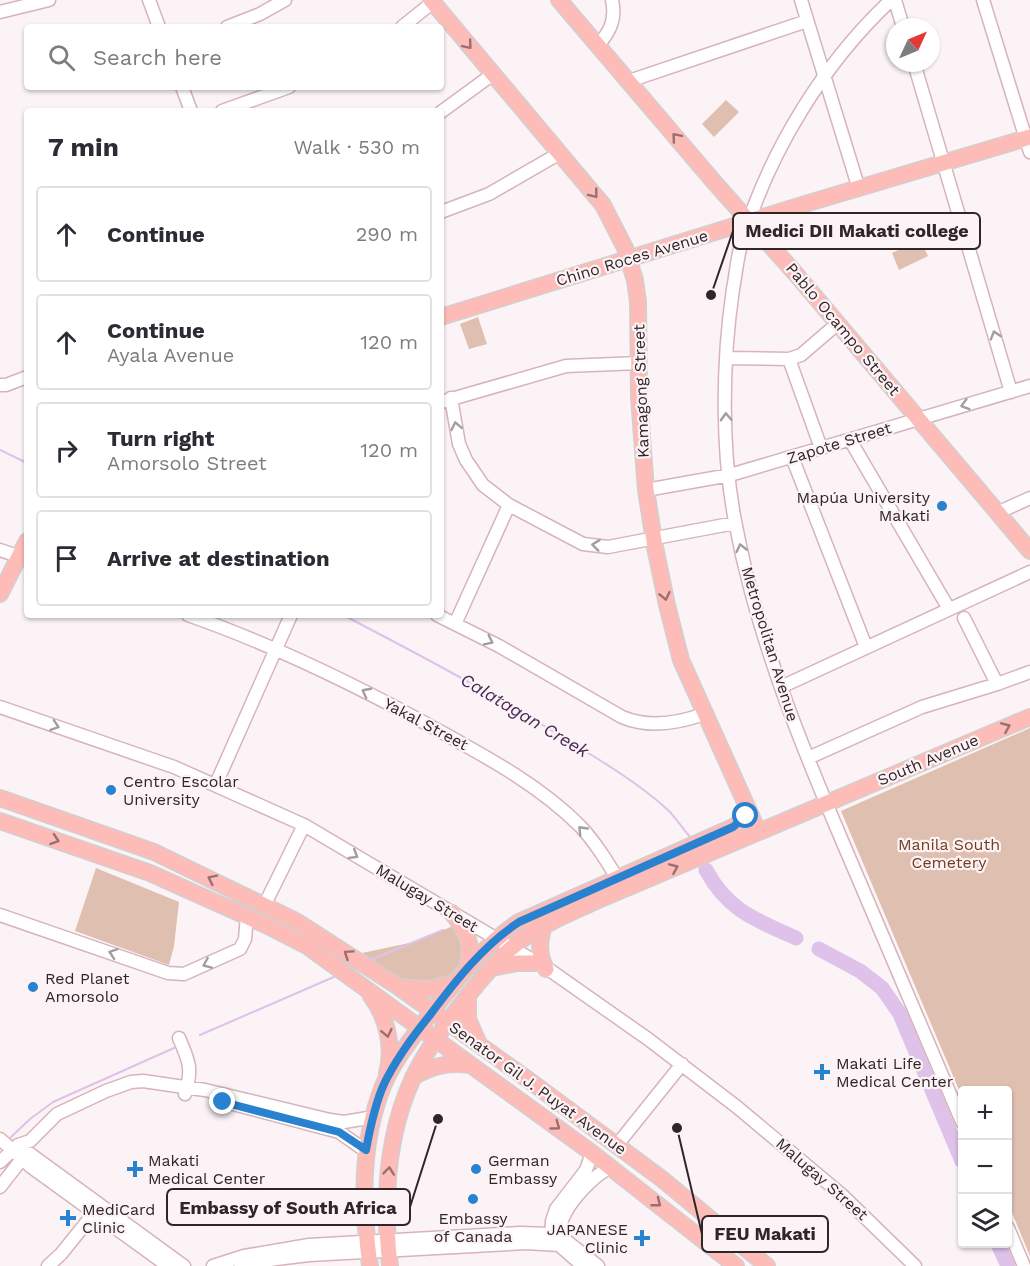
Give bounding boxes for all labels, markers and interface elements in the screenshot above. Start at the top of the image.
north arrow [886,18,940,72]
search box [24,24,444,90]
one-way arrow [461,38,472,49]
icon: search [45,41,78,74]
text: Search here [93,45,222,70]
text: 7 min [48,132,119,162]
one-way arrow [672,133,683,144]
text: Walk · 530 m [293,135,420,159]
one-way arrow [587,187,598,198]
callout: Medici DII Makati college [733,213,980,249]
icon: ahead [50,218,83,251]
text: Medici DII Makati college [745,220,969,241]
text: Continue [107,222,205,247]
text: 290 m [356,222,418,246]
street label: Chino Roces Avenue [554,226,710,290]
street label: Pablo Ocampo Street [782,259,904,399]
text: Continue [107,318,205,343]
street label: Kamagong Street [629,324,653,458]
icon: ahead [50,326,83,359]
text: 120 m [360,330,418,354]
one-way arrow [990,331,1002,341]
text: Ayala Avenue [107,343,234,367]
one-way arrow [960,398,971,410]
one-way arrow [719,412,732,421]
street label: Zapote Street [784,418,894,468]
one-way arrow [450,422,463,432]
text: Turn right [107,426,214,451]
icon: right [50,434,83,467]
text: 120 m [360,438,418,462]
text: Amorsolo Street [107,451,267,475]
place label: Mapúa University Makati [797,488,931,525]
marker: Mapúa University Makati [935,499,949,513]
one-way arrow [591,540,600,552]
icon: arrive [50,542,83,575]
one-way arrow [735,543,748,553]
text: Arrive at destination [107,546,330,571]
street label: Metropolitan Avenue [737,564,803,724]
one-way arrow [658,591,671,601]
one-way arrow [483,633,494,645]
water label: Calatagan Creek [457,668,594,762]
one-way arrow [361,687,372,699]
street label: Yakal Street [381,694,472,754]
one-way arrow [49,718,60,731]
one-way arrow [999,722,1010,734]
street label: South Avenue [875,730,981,790]
place label: Centro Escolar University [123,772,239,809]
marker: Centro Escolar University [104,783,118,797]
route start [732,802,758,828]
one-way arrow [579,826,590,837]
one-way arrow [49,833,60,846]
park label: Manila South Cemetery [898,835,1000,872]
one-way arrow [348,848,358,860]
street label: Malugay Street [372,860,482,936]
one-way arrow [668,863,679,875]
one-way arrow [207,874,218,886]
one-way arrow [108,948,119,961]
one-way arrow [344,950,355,961]
one-way arrow [203,957,214,969]
place label: Red Planet Amorsolo [45,969,130,1006]
marker: Red Planet Amorsolo [26,980,40,994]
street label: Senator Gil J. Puyat Avenue [446,1017,630,1159]
one-way arrow [379,1027,392,1037]
place label: Makati Life Medical Center [836,1054,954,1091]
marker: Makati Life Medical Center [813,1063,831,1081]
map controls [958,1086,1012,1248]
button: + [958,1086,1012,1140]
route end [209,1088,235,1114]
one-way arrow [550,1119,561,1130]
street label: Malugay Street [772,1134,872,1224]
button: − [958,1140,1012,1194]
place label: Makati Medical Center [148,1151,266,1188]
place label: German Embassy [488,1151,558,1188]
marker: Makati Medical Center [126,1160,144,1178]
marker: German Embassy [469,1162,483,1176]
one-way arrow [382,1167,395,1176]
callout: Embassy of South Africa [167,1189,410,1225]
marker: Embassy of Canada [466,1192,480,1206]
button: layers [958,1194,1012,1248]
one-way arrow [650,1195,661,1206]
text: Embassy of South Africa [179,1197,397,1218]
place label: MediCard Clinic [82,1200,155,1237]
marker: MediCard Clinic [59,1209,77,1227]
place label: Embassy of Canada [434,1209,512,1246]
callout: FEU Makati [702,1216,828,1252]
place label: JAPANESE Clinic [547,1220,628,1257]
text: FEU Makati [714,1223,816,1244]
marker: JAPANESE Clinic [633,1229,651,1247]

